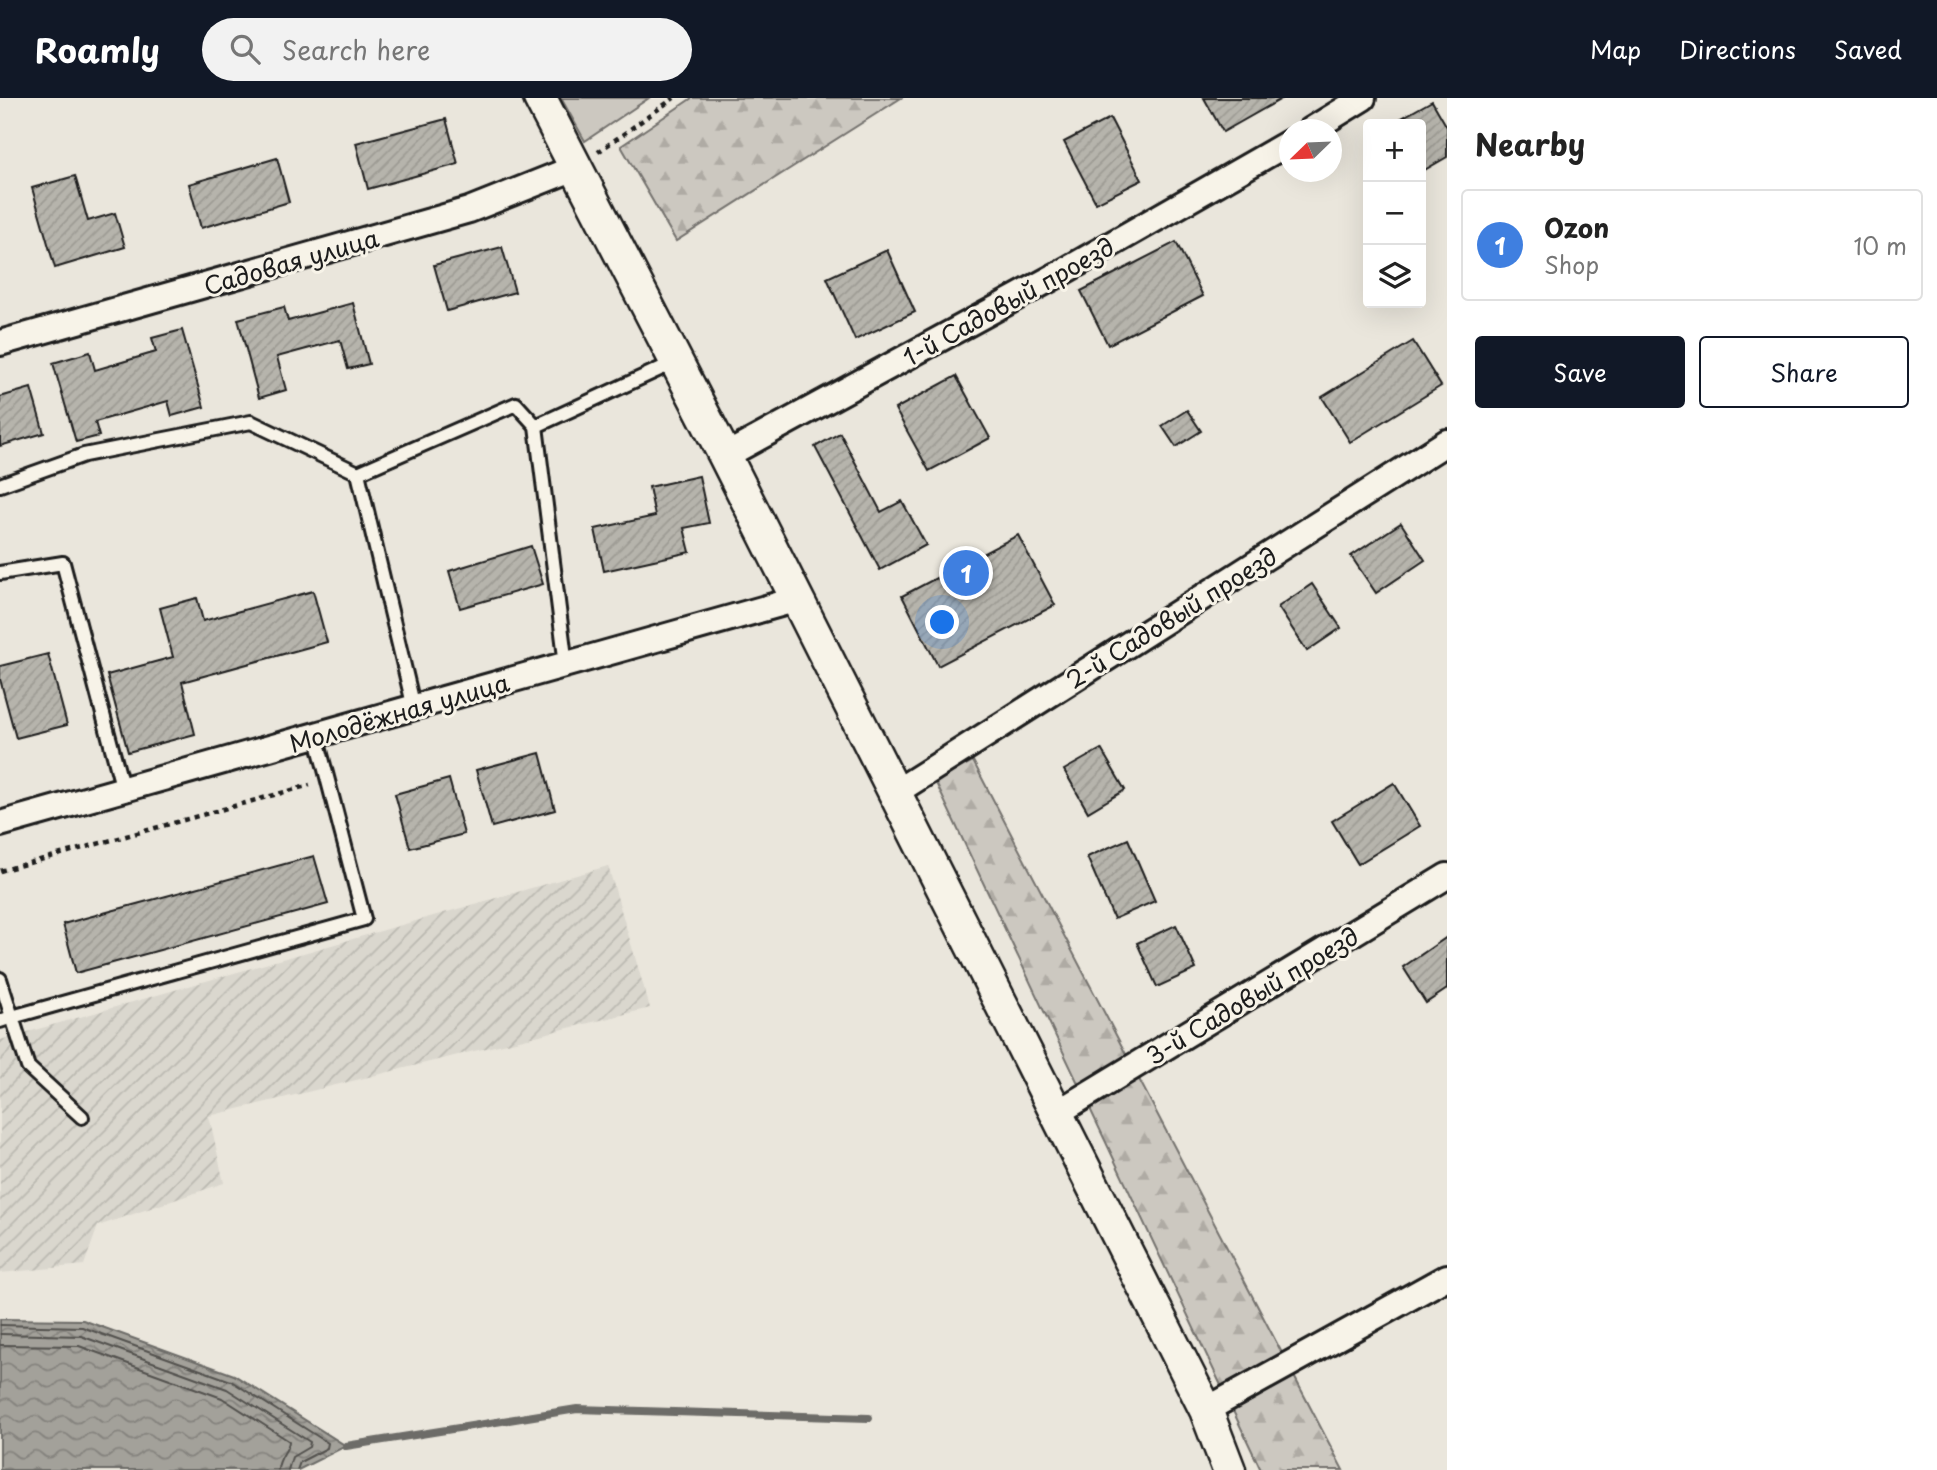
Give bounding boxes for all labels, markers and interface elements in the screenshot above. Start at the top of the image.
search box [202,18,692,81]
text: Roamly [35,24,160,74]
icon: search [226,30,264,68]
text: Search here [282,30,430,69]
text: Map [1590,31,1641,67]
text: Directions [1679,31,1796,67]
text: Saved [1834,31,1902,67]
north arrow [1279,119,1342,182]
map controls [1363,119,1426,308]
button: + [1363,119,1426,182]
text: Nearby [1475,121,1585,166]
button: − [1363,182,1426,245]
text: Ozon [1544,208,1609,247]
street label: Садовая улица [199,219,383,303]
street label: 1-й Садовый проезд [896,228,1120,374]
text: 1 [1495,228,1506,263]
text: 10 m [1853,228,1907,263]
button: layers [1363,245,1426,308]
text: Shop [1544,247,1599,282]
button: Save [1475,336,1685,408]
button: Share [1699,336,1909,408]
street label: 2-й Садовый проезд [1058,537,1284,697]
pin: 1 [943,547,989,599]
your location [925,605,959,639]
street label: Молодёжная улица [285,663,513,761]
street label: 3-й Садовый проезд [1139,917,1365,1073]

